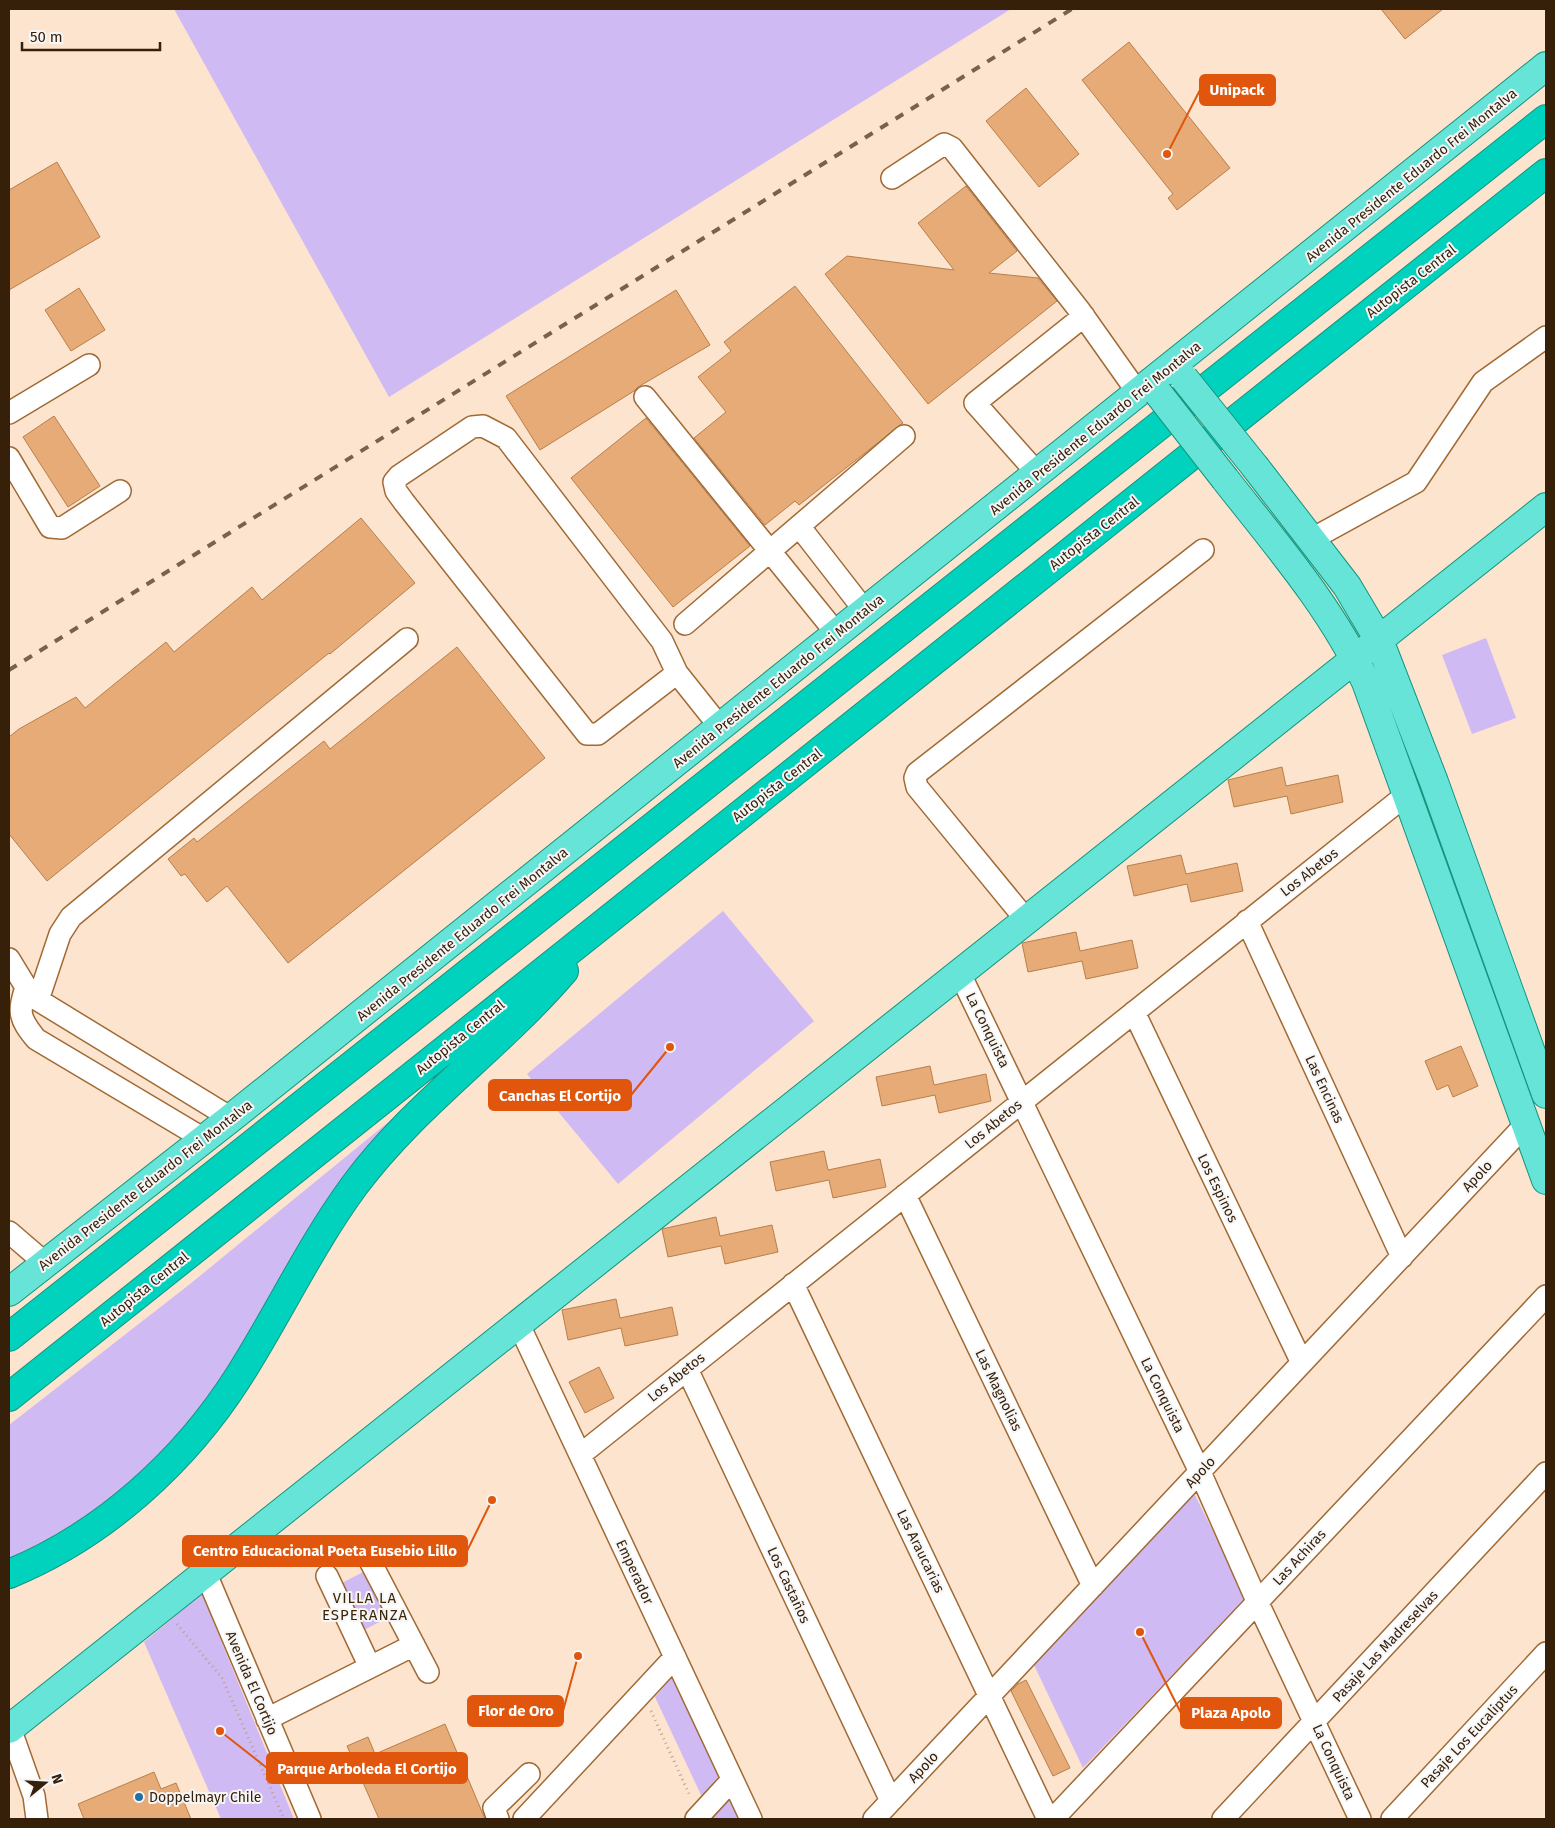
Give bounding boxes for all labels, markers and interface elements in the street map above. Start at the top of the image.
scale bar [22,20,160,52]
text: 50 m [30,28,63,46]
callout: Unipack [1200,75,1275,105]
text: Unipack [1209,81,1265,99]
street label: Avenida Presidente Eduardo Frei Montalva [1302,85,1520,266]
street label: Autopista Central [1363,241,1460,322]
street label: Avenida Presidente Eduardo Frei Montalva [986,338,1204,519]
street label: Autopista Central [1046,493,1143,574]
street label: Avenida Presidente Eduardo Frei Montalva [669,591,887,772]
street label: Autopista Central [729,745,826,826]
street label: Avenida Presidente Eduardo Frei Montalva [353,844,571,1025]
street label: Los Abetos [1277,844,1342,900]
street label: La Conquista [962,990,1013,1071]
street label: Autopista Central [413,996,508,1078]
street label: Las Encinas [1301,1053,1348,1126]
callout: Canchas El Cortijo [489,1080,631,1110]
text: Canchas El Cortijo [499,1087,621,1105]
street label: Los Abetos [961,1096,1026,1153]
street label: Avenida Presidente Eduardo Frei Montalva [35,1097,256,1274]
street label: Los Espinos [1194,1151,1242,1226]
street label: Apolo [1459,1157,1496,1196]
street label: Autopista Central [97,1248,192,1330]
street label: Las Magnolias [971,1347,1026,1434]
street label: Los Abetos [644,1349,709,1406]
street label: La Conquista [1137,1355,1188,1436]
street label: Apolo [1182,1453,1219,1492]
street label: Las Araucarias [893,1507,948,1596]
street label: Las Achiras [1269,1525,1330,1589]
callout: Centro Educacional Poeta Eusebio Lillo [183,1536,467,1566]
street label: Emperador [612,1537,657,1608]
text: Centro Educacional Poeta Eusebio Lillo [193,1542,457,1560]
street label: Los Castaños [763,1544,814,1626]
street label: Pasaje Las Madreselvas [1329,1587,1442,1706]
district label: VILLA LA ESPERANZA [322,1589,408,1624]
street label: Avenida El Cortijo [222,1628,281,1738]
street label: Pasaje Los Eucaliptus [1417,1681,1522,1791]
callout: Flor de Oro [468,1696,563,1726]
callout: Plaza Apolo [1181,1698,1281,1728]
text: Flor de Oro [478,1702,554,1720]
text: Plaza Apolo [1191,1704,1271,1722]
street label: La Conquista [1309,1722,1359,1803]
street label: Apolo [905,1748,942,1787]
callout: Parque Arboleda El Cortijo [267,1753,467,1783]
north arrow [20,1758,70,1808]
text: Parque Arboleda El Cortijo [277,1760,457,1778]
text: N [47,1772,66,1786]
place label: Doppelmayr Chile [149,1789,261,1806]
marker: Doppelmayr Chile [133,1791,145,1803]

